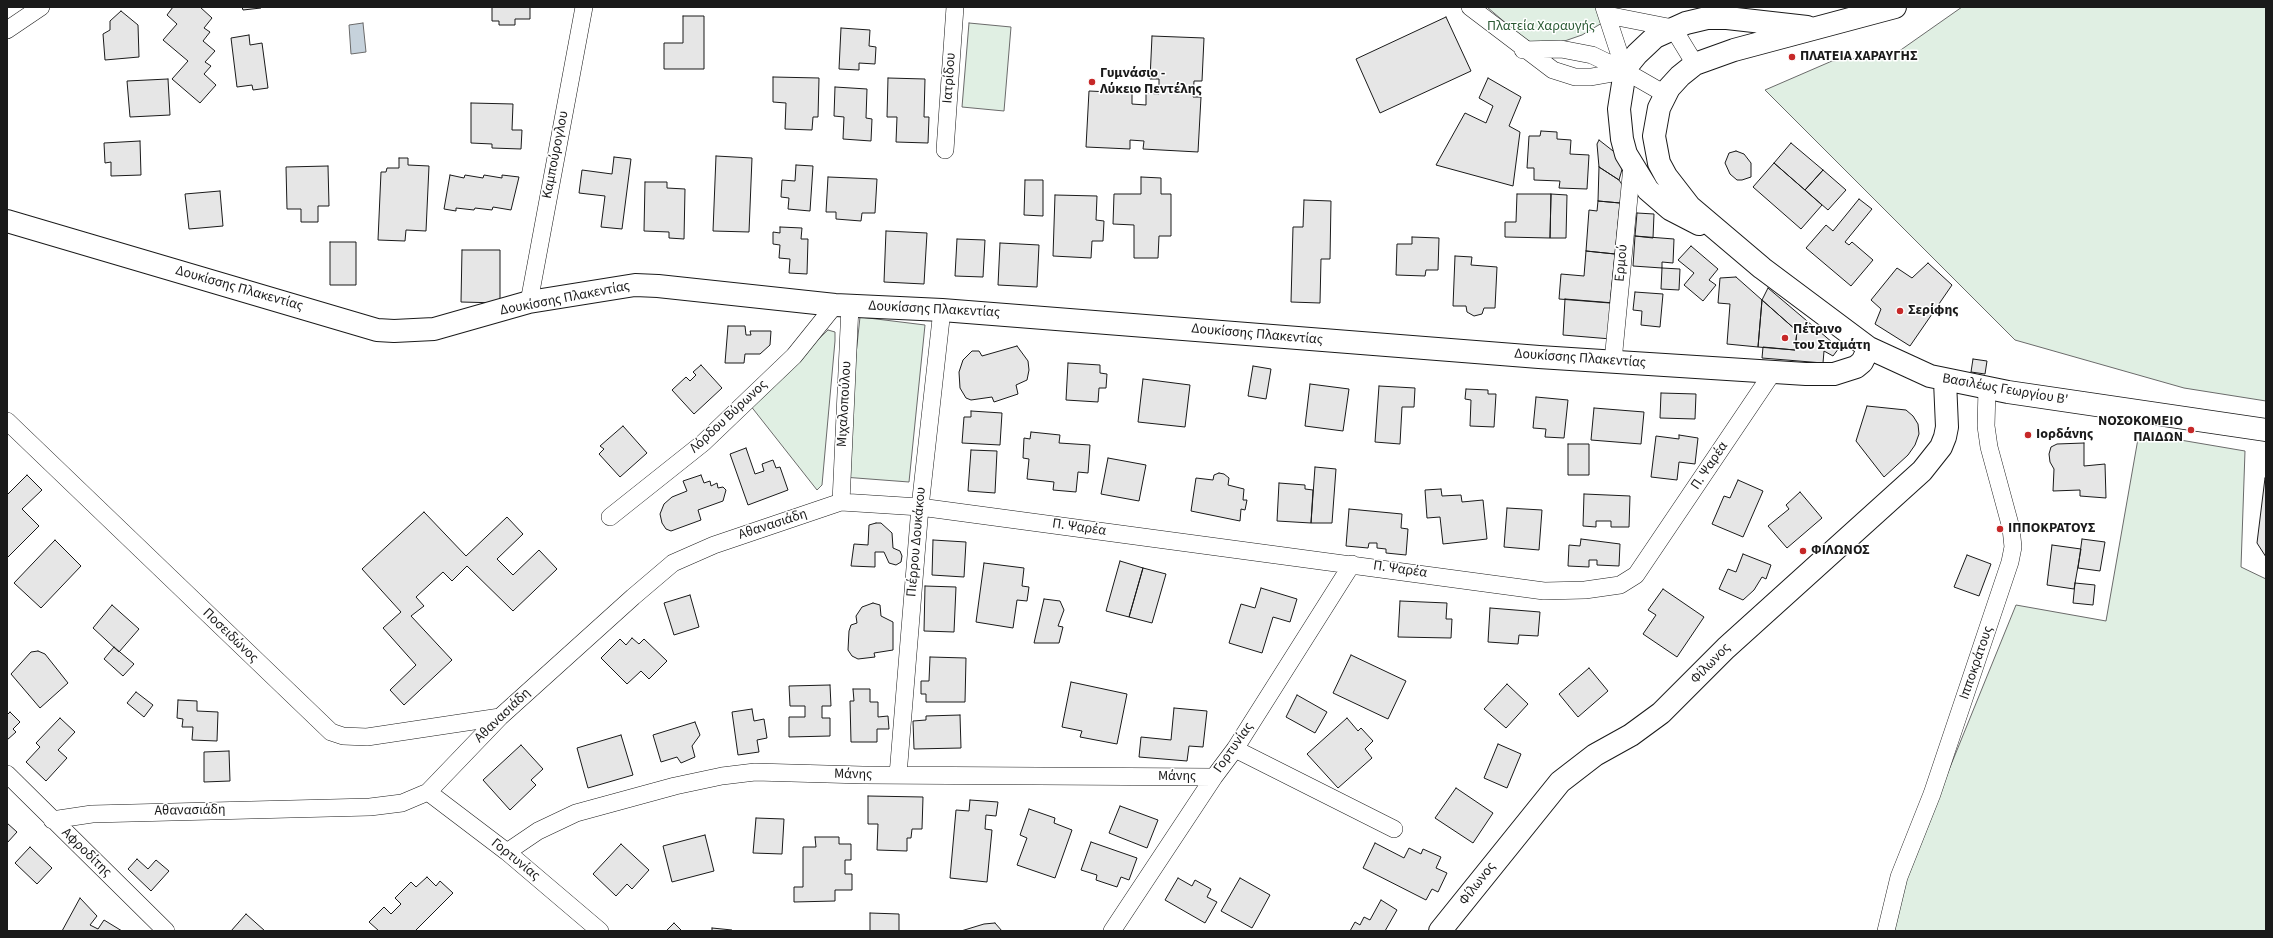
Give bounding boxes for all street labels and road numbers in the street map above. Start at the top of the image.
street label: Ιατρίδου [940,52,960,104]
street label: Καμπούρογλου [539,110,573,200]
street label: Ερμού [1612,244,1632,282]
street label: Δουκίσσης Πλακεντίας [173,263,305,315]
street label: Δουκίσσης Πλακεντίας [499,278,631,320]
street label: Δουκίσσης Πλακεντίας [868,298,1000,322]
street label: Δουκίσσης Πλακεντίας [1191,321,1323,349]
street label: Δουκίσσης Πλακεντίας [1514,346,1646,372]
street label: Μιχαλοπούλου [834,361,856,447]
street label: Βασιλέως Γεωργίου Β' [1941,371,2069,409]
street label: Λόρδου Βύρωνος [687,377,771,457]
street label: Π. Ψαρέα [1688,439,1732,493]
street label: Πιέρρου Δουκάκου [904,486,930,598]
street label: Αθανασιάδη [737,506,809,544]
street label: Π. Ψαρέα [1051,516,1107,540]
street label: Π. Ψαρέα [1372,558,1428,582]
street label: Ποσειδώνος [199,605,261,667]
street label: Ιπποκράτους [1957,624,1997,702]
street label: Φίλωνος [1688,640,1734,688]
street label: Αθανασιάδη [472,685,534,747]
street label: Γορτυνίας [1211,719,1257,777]
street label: Μάνης [834,766,872,784]
street label: Μάνης [1158,769,1196,785]
street label: Αθανασιάδη [154,802,226,820]
street label: Αφροδίτης [57,825,115,881]
street label: Γορτυνίας [487,835,543,885]
street label: Φίλωνος [1456,859,1500,909]

